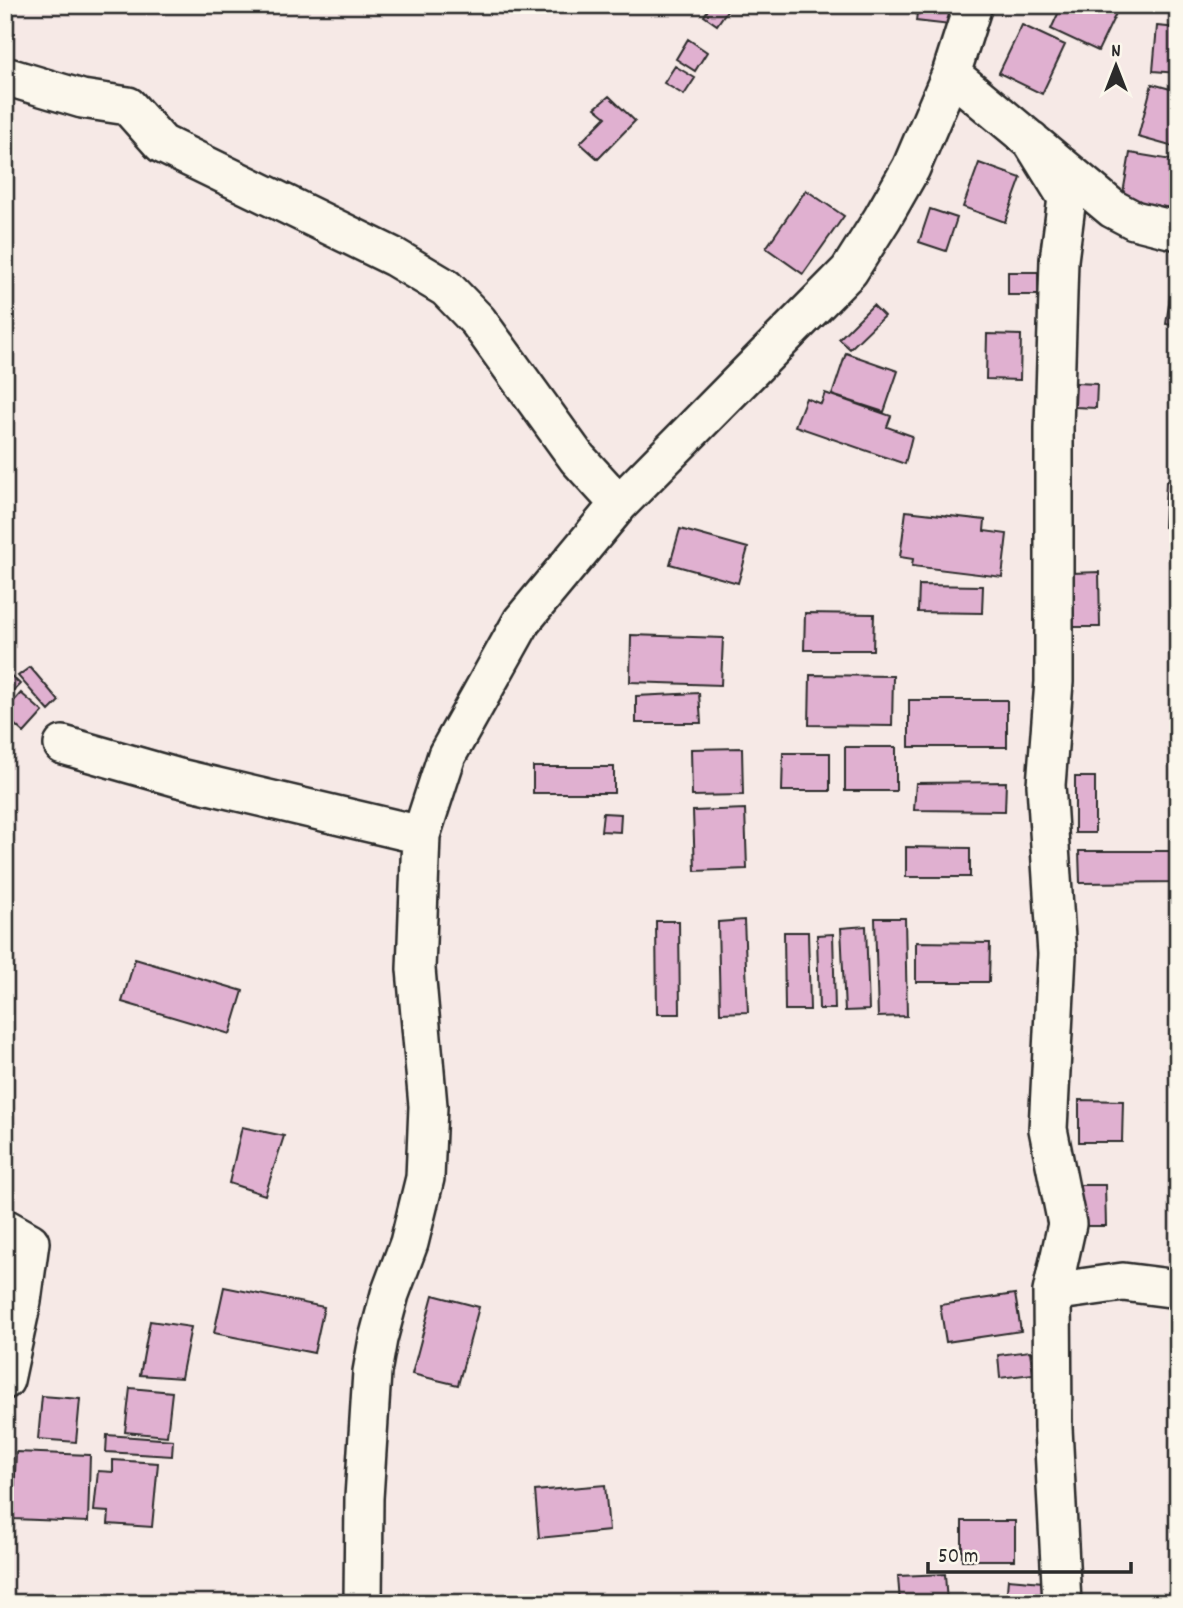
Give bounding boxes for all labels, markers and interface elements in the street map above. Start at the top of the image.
north arrow [1082,32,1152,102]
text: N [1111,39,1121,66]
scale bar [928,1531,1130,1575]
text: 50 m [938,1543,978,1573]

